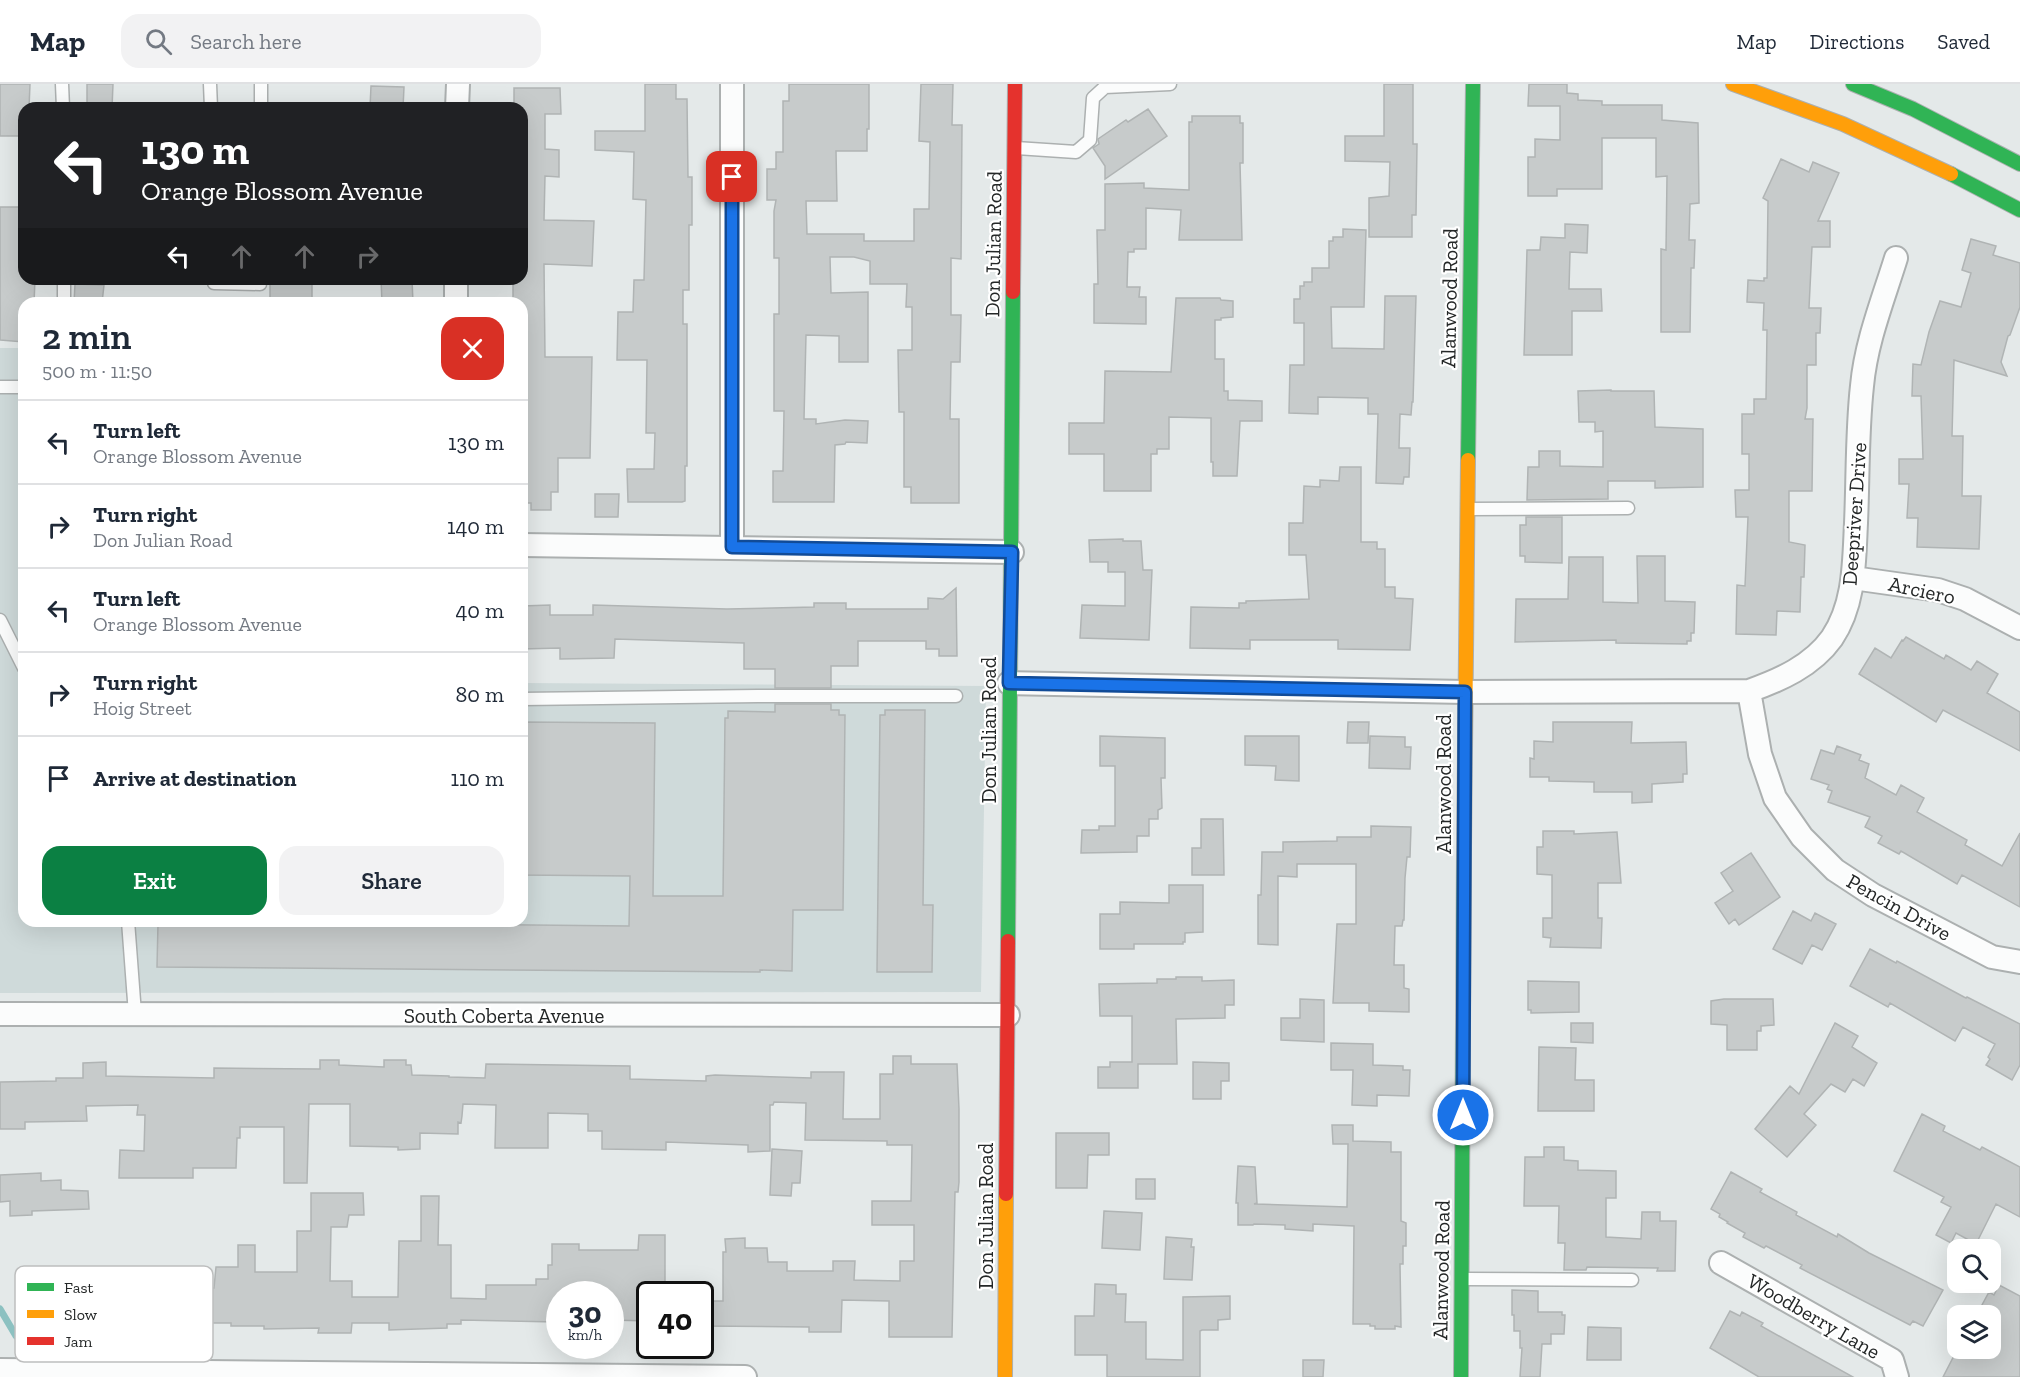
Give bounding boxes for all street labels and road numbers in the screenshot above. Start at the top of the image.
street label: Don Julian Road [979,170,1007,317]
street label: Alanwood Road [1435,227,1463,368]
street label: Deepriver Drive [1837,441,1871,586]
street label: Arciero [1886,571,1958,609]
street label: Don Julian Road [976,656,1001,803]
street label: Alanwood Road [1431,714,1456,854]
street label: Pencin Drive [1843,868,1956,946]
street label: South Coberta Avenue [404,1003,604,1028]
street label: Don Julian Road [973,1142,998,1289]
street label: Alanwood Road [1427,1199,1455,1340]
street label: Woodberry Lane [1743,1268,1885,1364]

